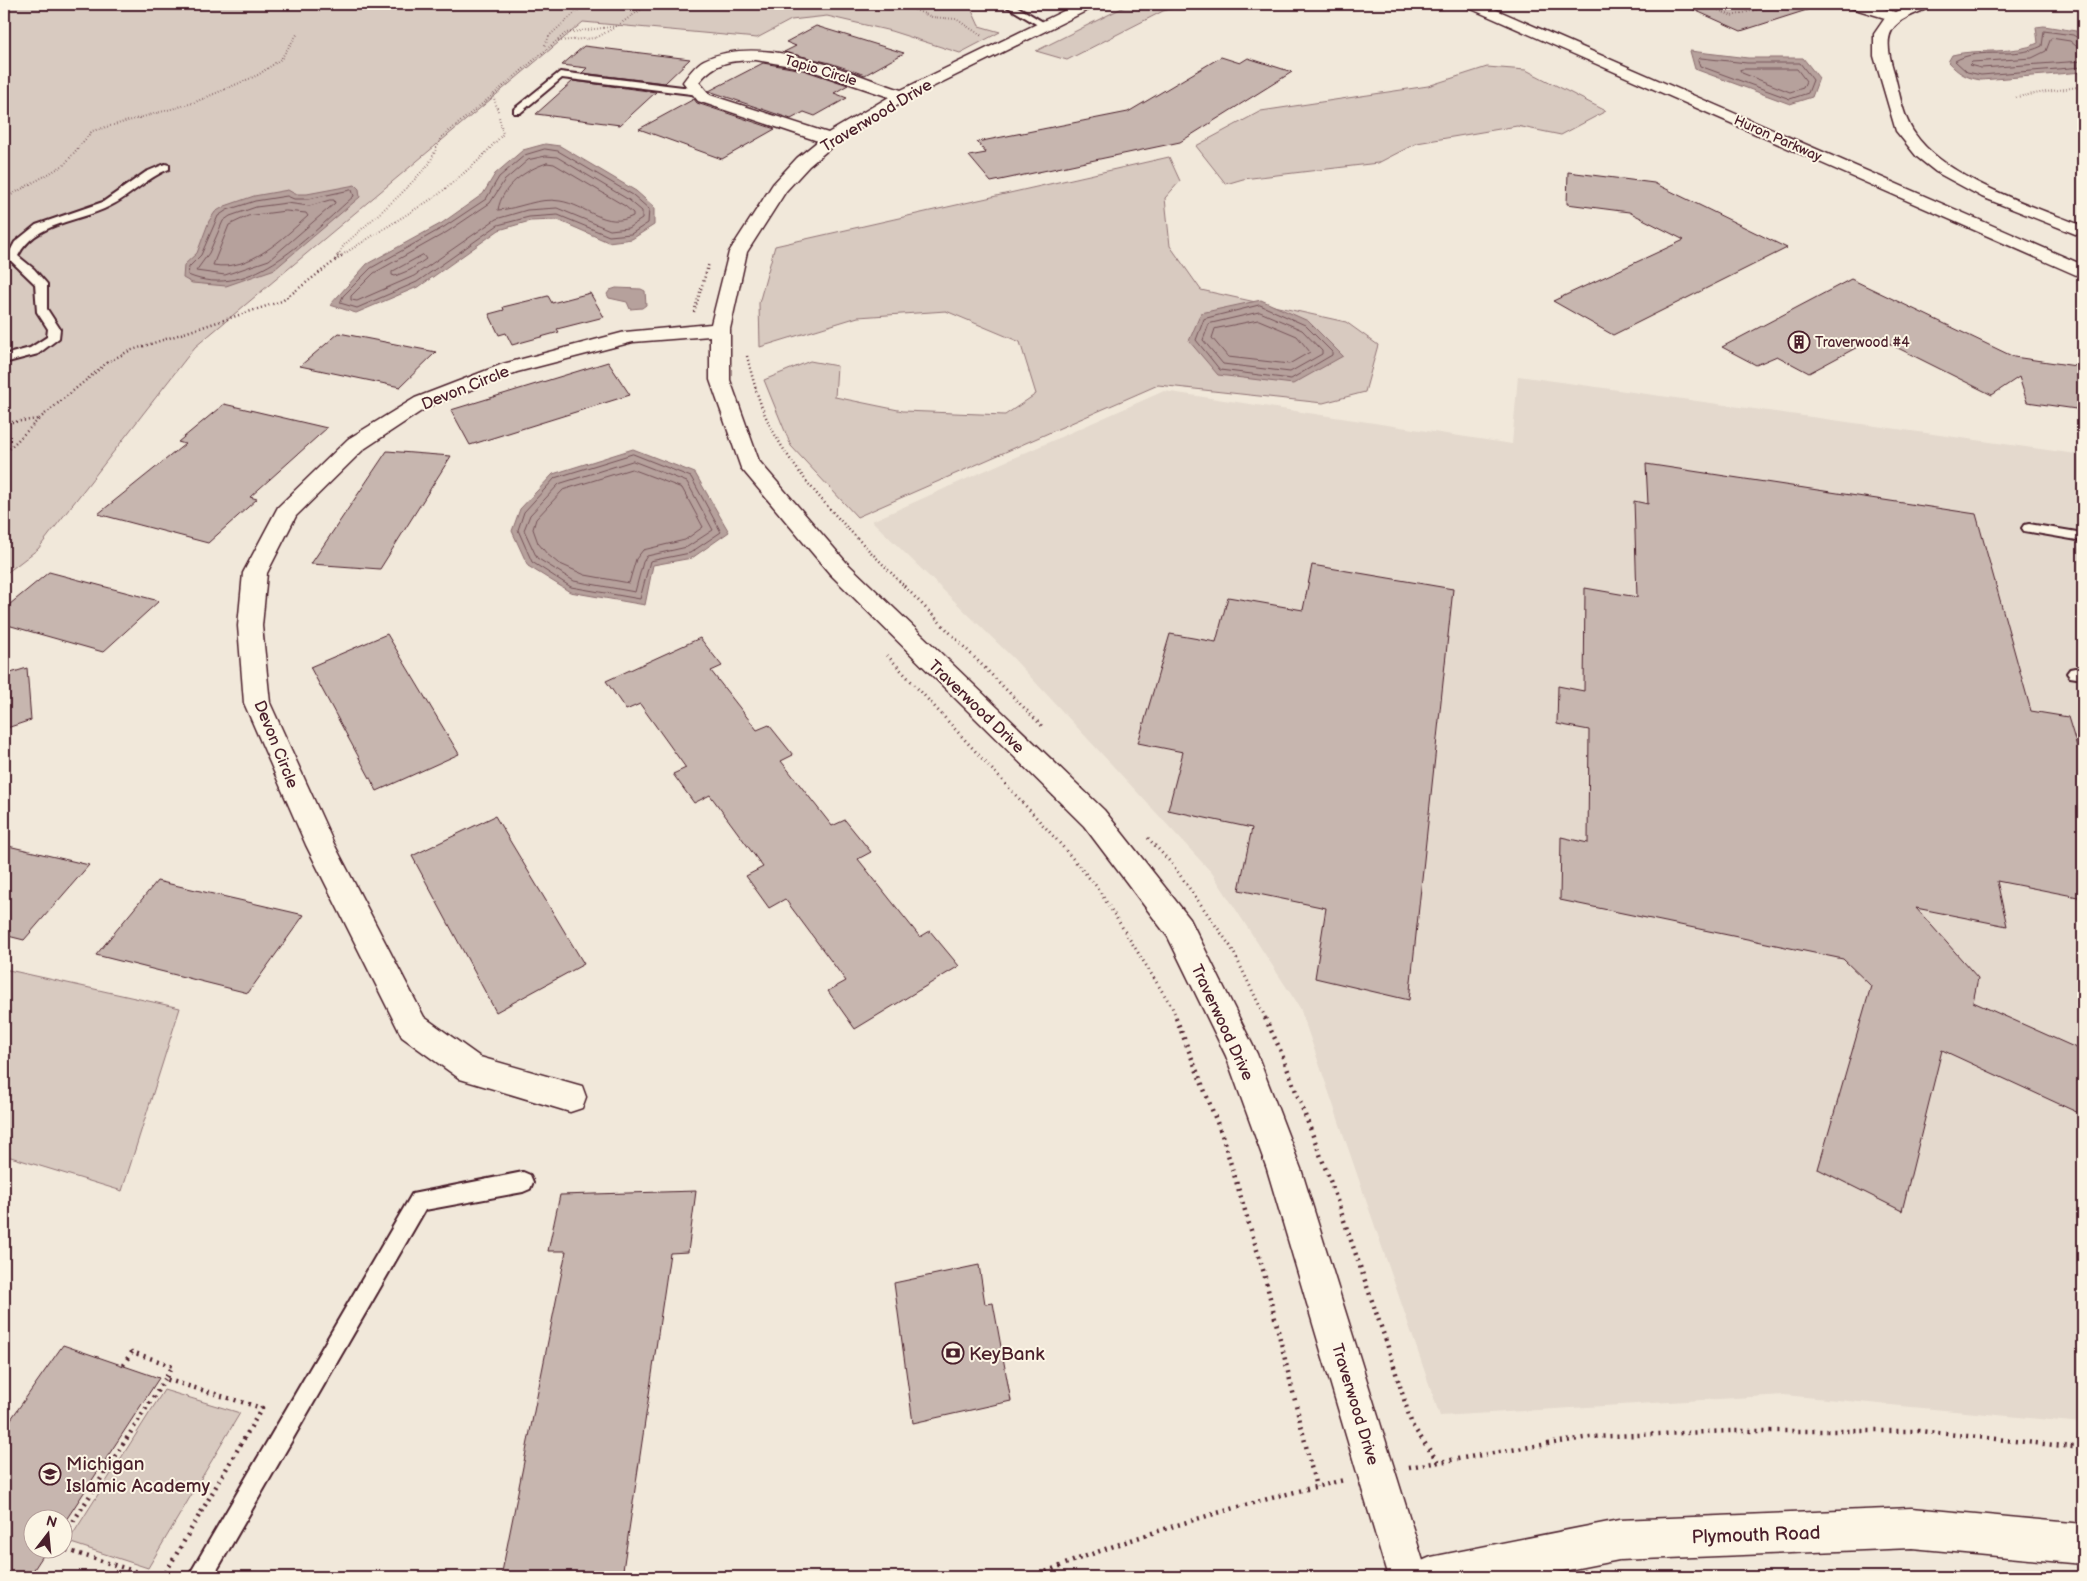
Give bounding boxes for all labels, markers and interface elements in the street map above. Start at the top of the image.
street label: Tapio Circle [783,51,859,90]
street label: Traverwood Drive [818,75,936,157]
street label: Huron Parkway [1731,112,1825,166]
building icon: Traverwood #4 [1787,330,1811,354]
place label: Traverwood #4 [1815,334,1910,351]
street label: Devon Circle [419,362,513,415]
street label: Traverwood Drive [924,656,1028,758]
street label: Devon Circle [249,698,302,792]
street label: Traverwood Drive [1186,962,1257,1084]
bank icon: KeyBank [941,1341,965,1365]
street label: Traverwood Drive [1327,1341,1382,1468]
place label: KeyBank [969,1343,1045,1366]
place label: Michigan Islamic Academy [66,1453,211,1498]
school or university icon: Michigan Islamic Academy [38,1462,62,1486]
north arrow [22,1508,72,1558]
text: N [44,1512,59,1532]
street label: Plymouth Road [1691,1522,1821,1549]

